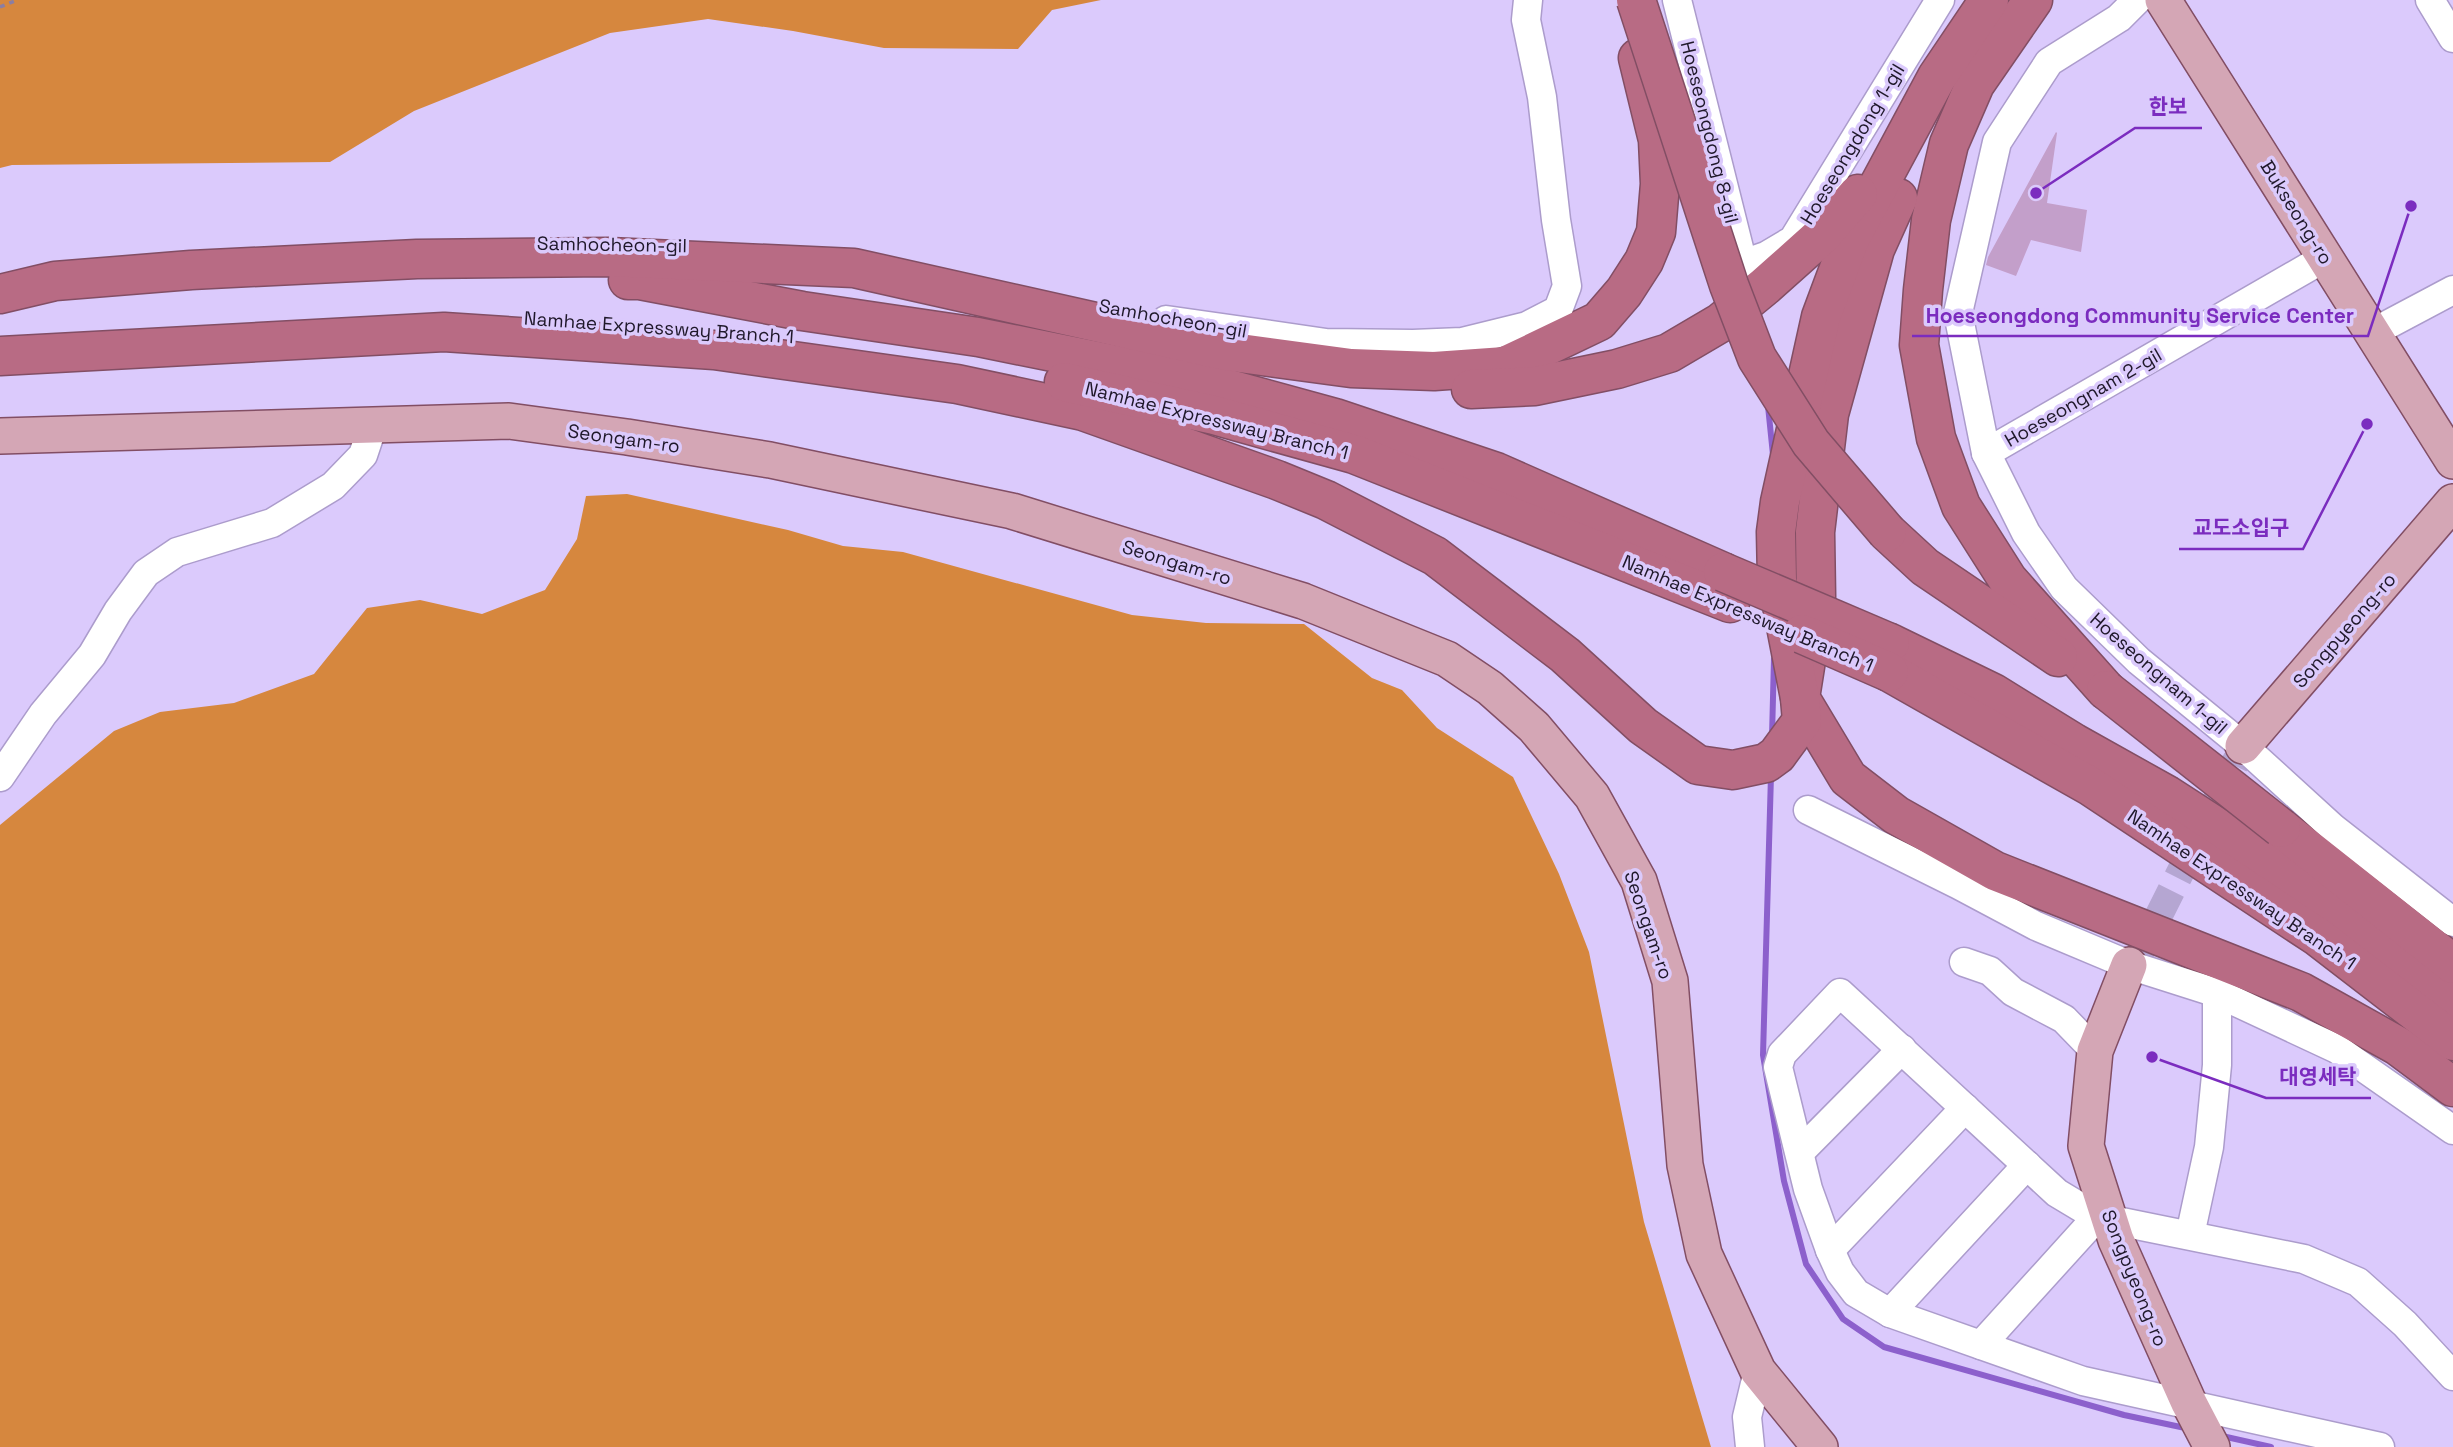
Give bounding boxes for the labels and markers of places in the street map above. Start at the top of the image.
callout: 한보 [2135,86,2202,128]
callout: Hoeseongdong Community Service Center [1912,294,2368,336]
callout: 교도소입구 [2179,507,2303,549]
callout: 대영세탁 [2266,1056,2371,1098]

